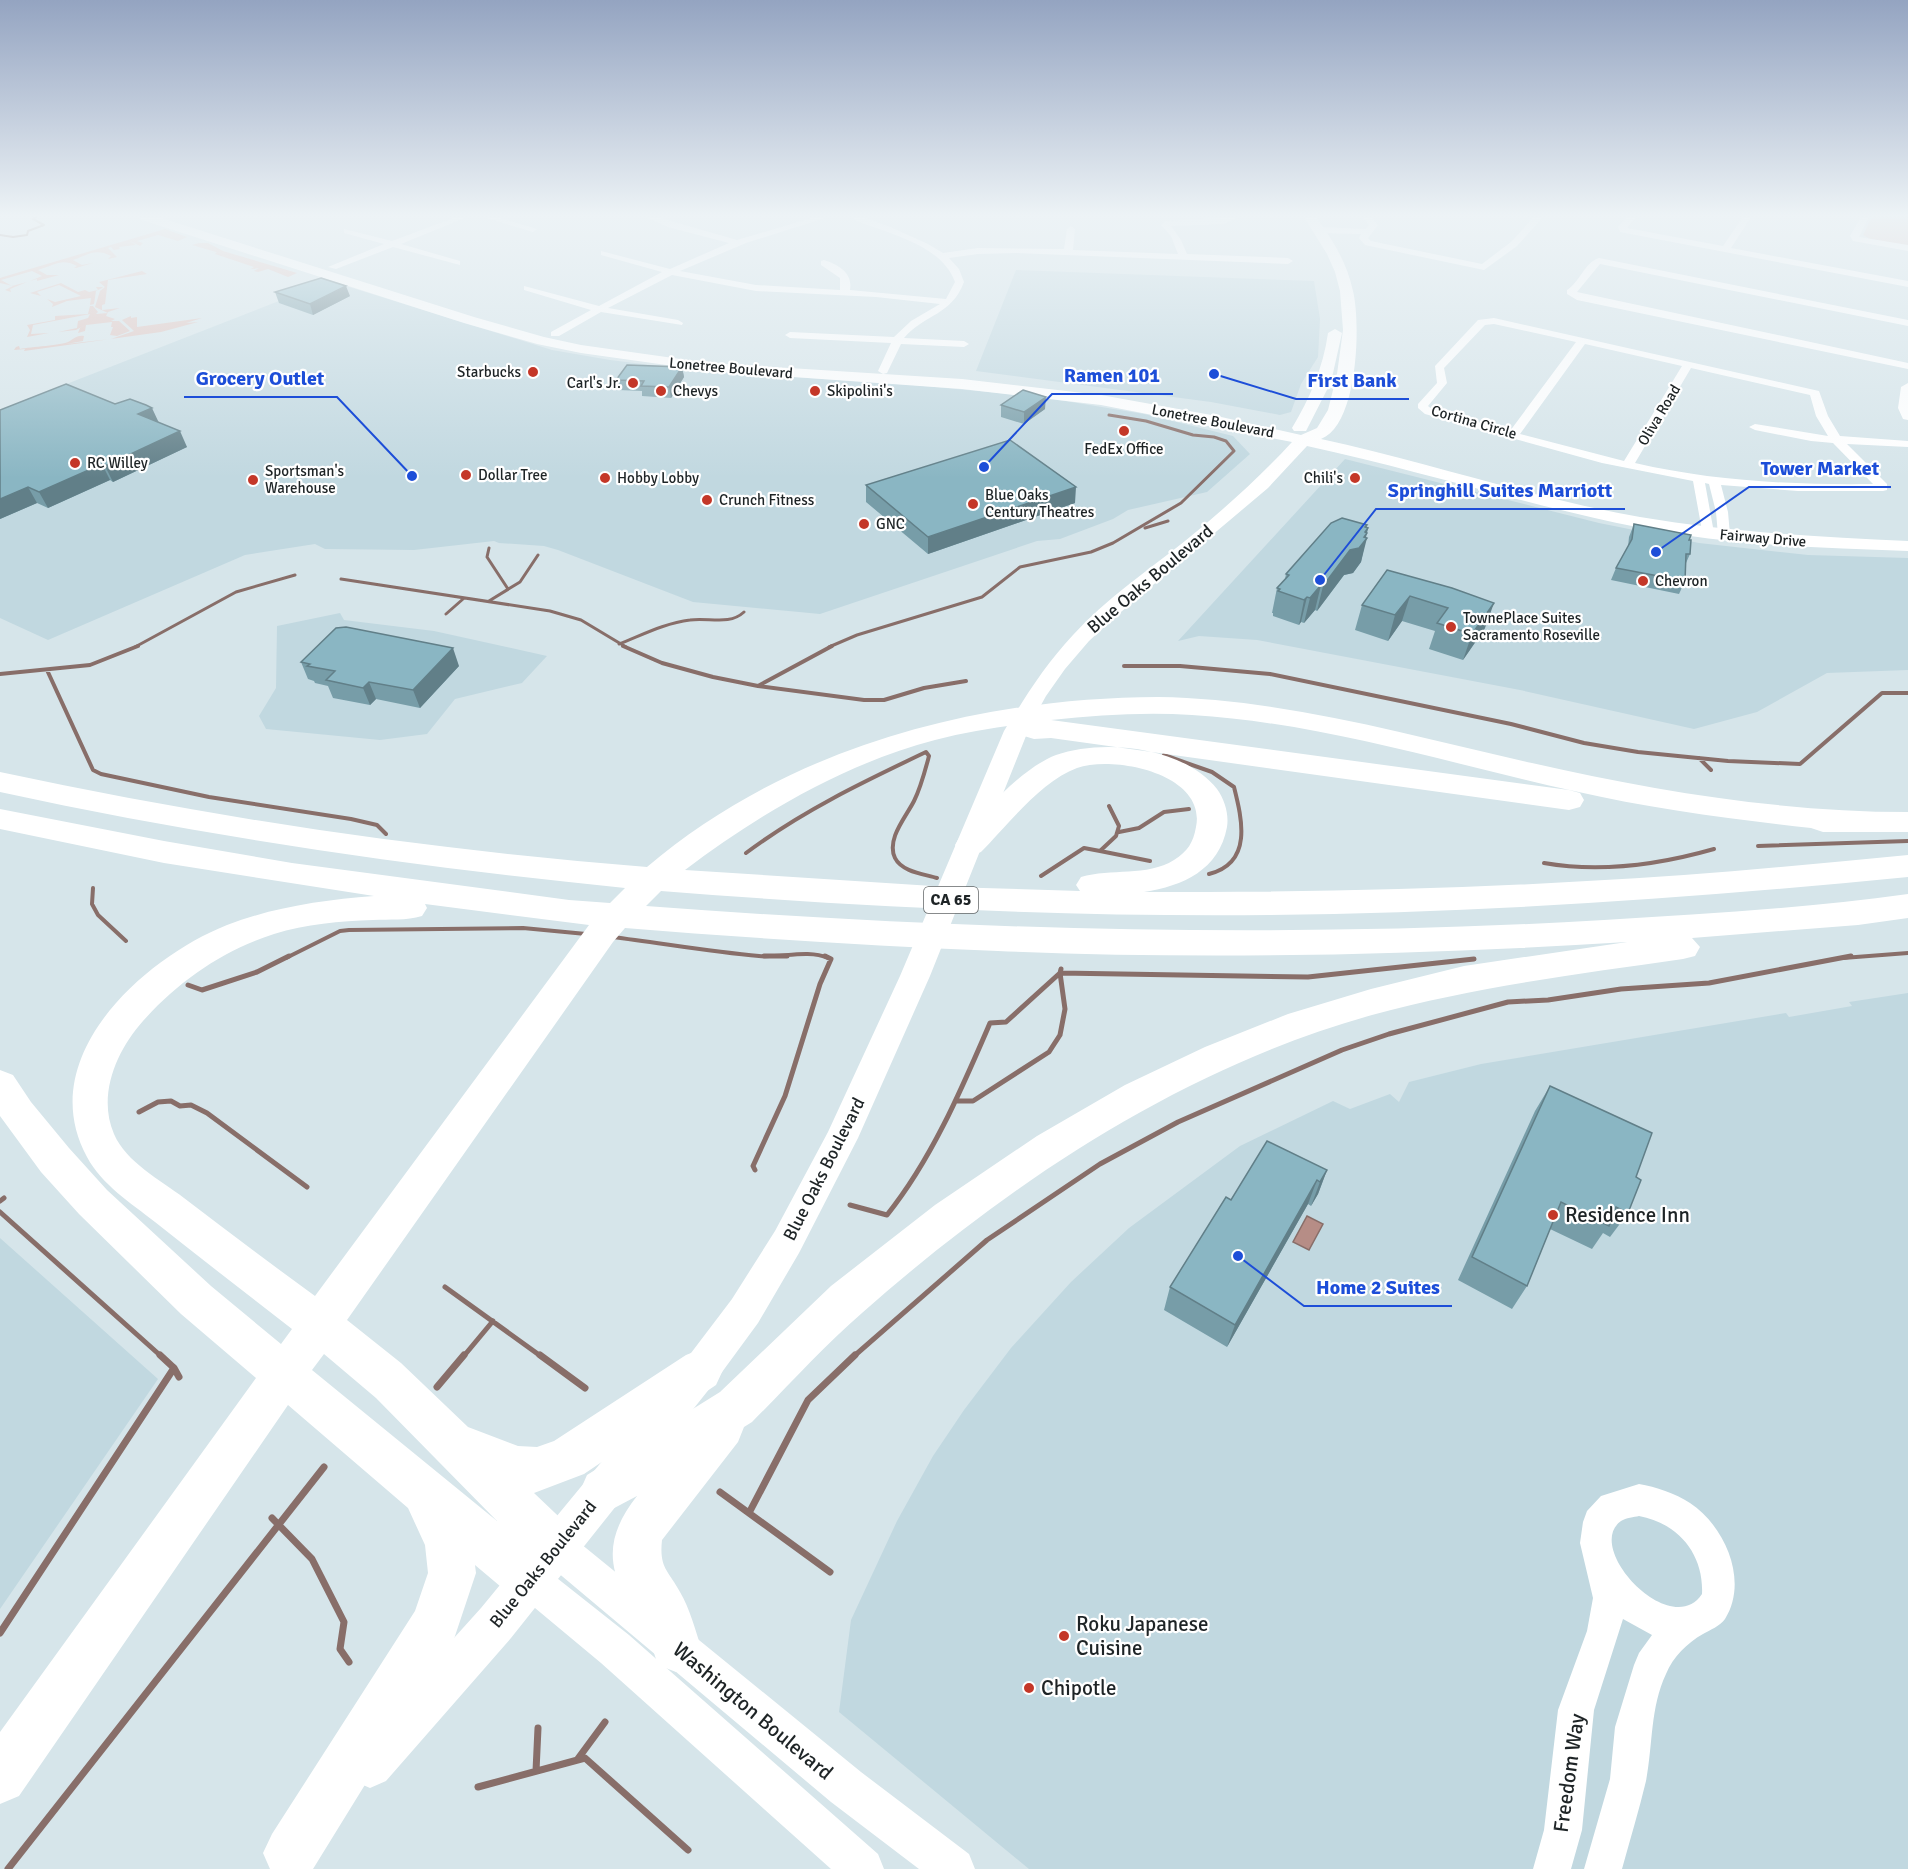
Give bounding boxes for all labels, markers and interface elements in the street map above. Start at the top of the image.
street label: Lonetree Boulevard [668,354,794,382]
callout: Ramen 101 [1052,356,1173,394]
callout: Grocery Outlet [184,359,337,397]
callout: First Bank [1296,361,1409,399]
place label: Starbucks [457,363,521,381]
text: Ramen 101 [1064,363,1160,388]
marker: Starbucks [526,365,540,379]
text: Grocery Outlet [196,366,325,391]
text: First Bank [1307,368,1397,393]
place label: Carl's Jr. [567,374,621,392]
marker: Carl's Jr. [626,376,640,390]
street label: Oliva Road [1634,381,1684,449]
place label: Chevys [673,382,718,400]
place label: Skipolini's [827,382,893,400]
marker: Chevys [654,384,668,398]
marker: Skipolini's [808,384,822,398]
street label: Lonetree Boulevard [1150,400,1276,442]
street label: Cortina Circle [1429,401,1519,443]
marker: FedEx Office [1117,424,1131,438]
place label: FedEx Office [1084,440,1164,458]
callout: Tower Market [1749,449,1891,487]
place label: RC Willey [87,454,148,472]
marker: RC Willey [68,456,82,470]
text: Tower Market [1761,456,1880,481]
place label: Sportsman's Warehouse [265,462,345,497]
place label: Dollar Tree [478,466,548,484]
marker: Dollar Tree [459,468,473,482]
place label: Hobby Lobby [617,469,699,487]
place label: Chili's [1304,469,1343,487]
marker: Hobby Lobby [598,471,612,485]
marker: Chili's [1348,471,1362,485]
callout: Springhill Suites Marriott [1376,471,1625,509]
marker: Sportsman's Warehouse [246,473,260,487]
text: Springhill Suites Marriott [1388,478,1613,503]
place label: Blue Oaks Century Theatres [985,486,1095,521]
place label: Crunch Fitness [719,491,815,509]
marker: Crunch Fitness [700,493,714,507]
marker: Blue Oaks Century Theatres [966,497,980,511]
place label: GNC [876,515,905,533]
marker: GNC [857,517,871,531]
street label: Blue Oaks Boulevard [1083,520,1217,638]
street label: Fairway Drive [1719,525,1807,551]
place label: Chevron [1655,572,1708,590]
marker: Chevron [1636,574,1650,588]
place label: TownePlace Suites Sacramento Roseville [1463,609,1600,644]
marker: TownePlace Suites Sacramento Roseville [1444,620,1458,634]
road number: CA 65 [924,887,978,913]
street label: Blue Oaks Boulevard [778,1094,870,1244]
place label: Residence Inn [1565,1202,1690,1228]
marker: Residence Inn [1546,1208,1560,1222]
callout: Home 2 Suites [1304,1268,1452,1306]
text: Home 2 Suites [1316,1275,1440,1300]
street label: Blue Oaks Boulevard [485,1496,601,1632]
place label: Roku Japanese Cuisine [1076,1611,1209,1661]
marker: Roku Japanese Cuisine [1057,1629,1071,1643]
street label: Washington Boulevard [668,1636,838,1786]
place label: Chipotle [1041,1675,1116,1701]
marker: Chipotle [1022,1681,1036,1695]
street label: Freedom Way [1548,1712,1590,1834]

